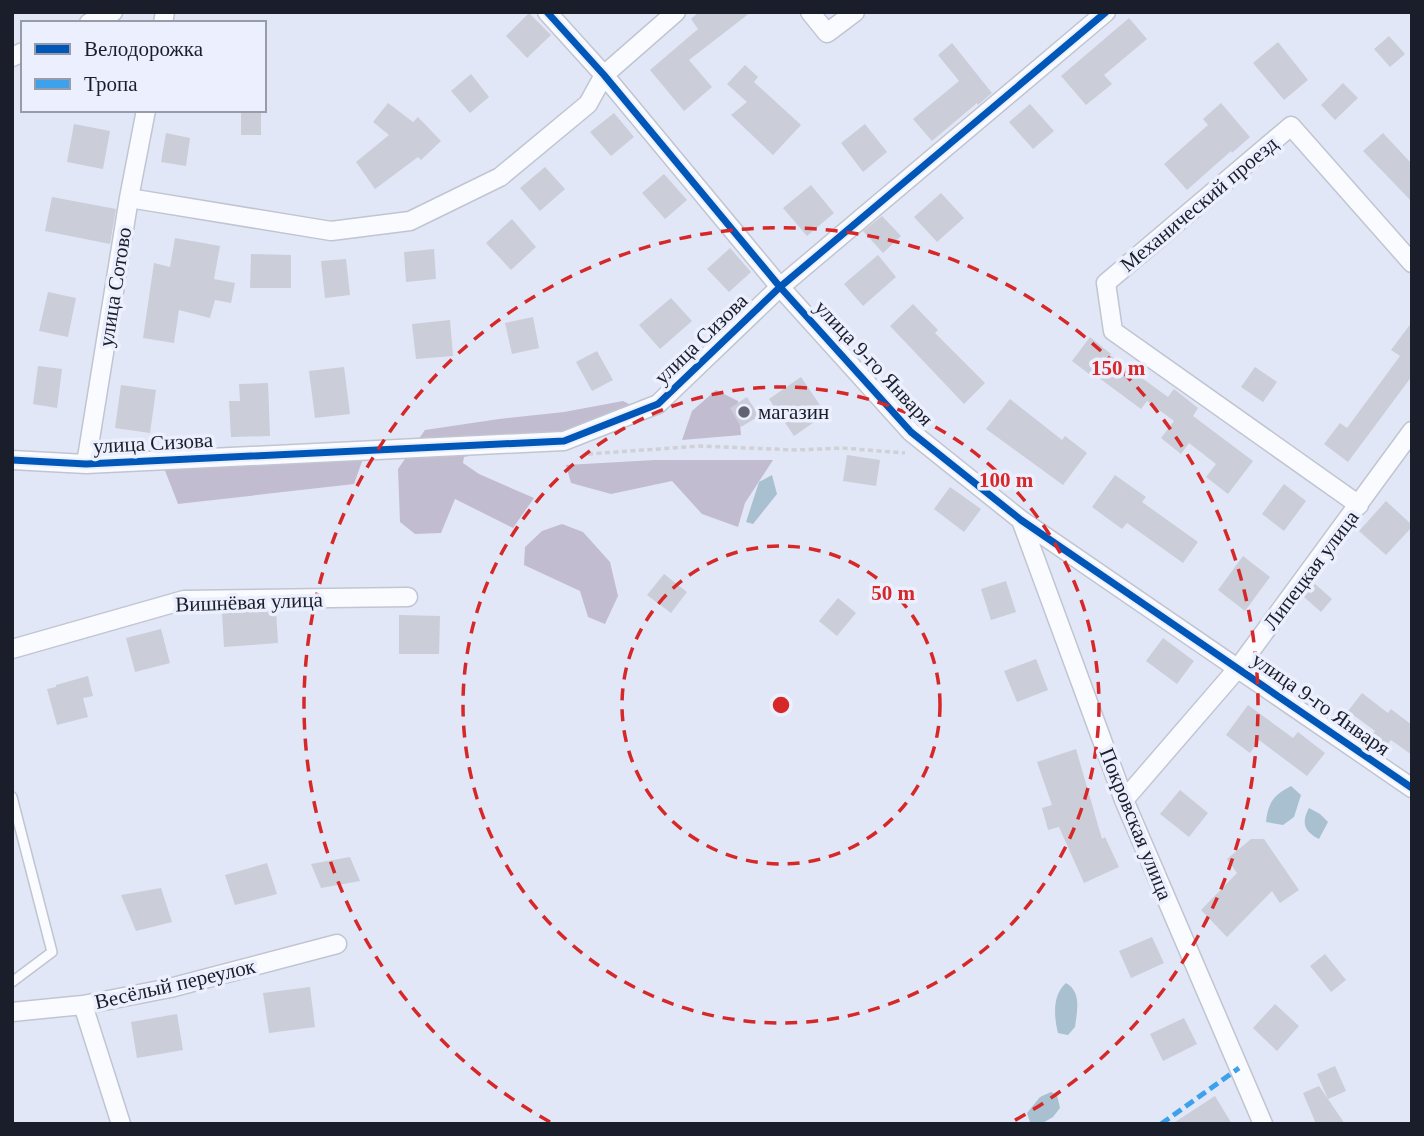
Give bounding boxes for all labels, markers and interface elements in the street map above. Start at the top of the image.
legend [21,21,266,112]
text: Велодорожка [84,37,204,61]
text: Тропа [84,72,138,96]
street label: Механический проезд [1116,131,1283,277]
street label: улица Сотово [94,225,136,349]
street label: улица Сизова [650,288,753,389]
street label: улица 9-го Января [810,295,939,431]
text: 150 m [1091,356,1146,380]
place label: магазин [758,400,829,424]
marker: магазин [736,404,752,420]
street label: улица Сизова [92,428,214,458]
text: 100 m [979,468,1034,492]
street label: Липецкая улица [1258,505,1364,634]
text: 50 m [871,581,915,605]
street label: Вишнёвая улица [175,587,324,617]
street label: улица 9-го Января [1247,647,1395,761]
centre of rings [769,693,793,717]
street label: Покровская улица [1095,744,1178,904]
street label: Весёлый переулок [92,954,258,1014]

